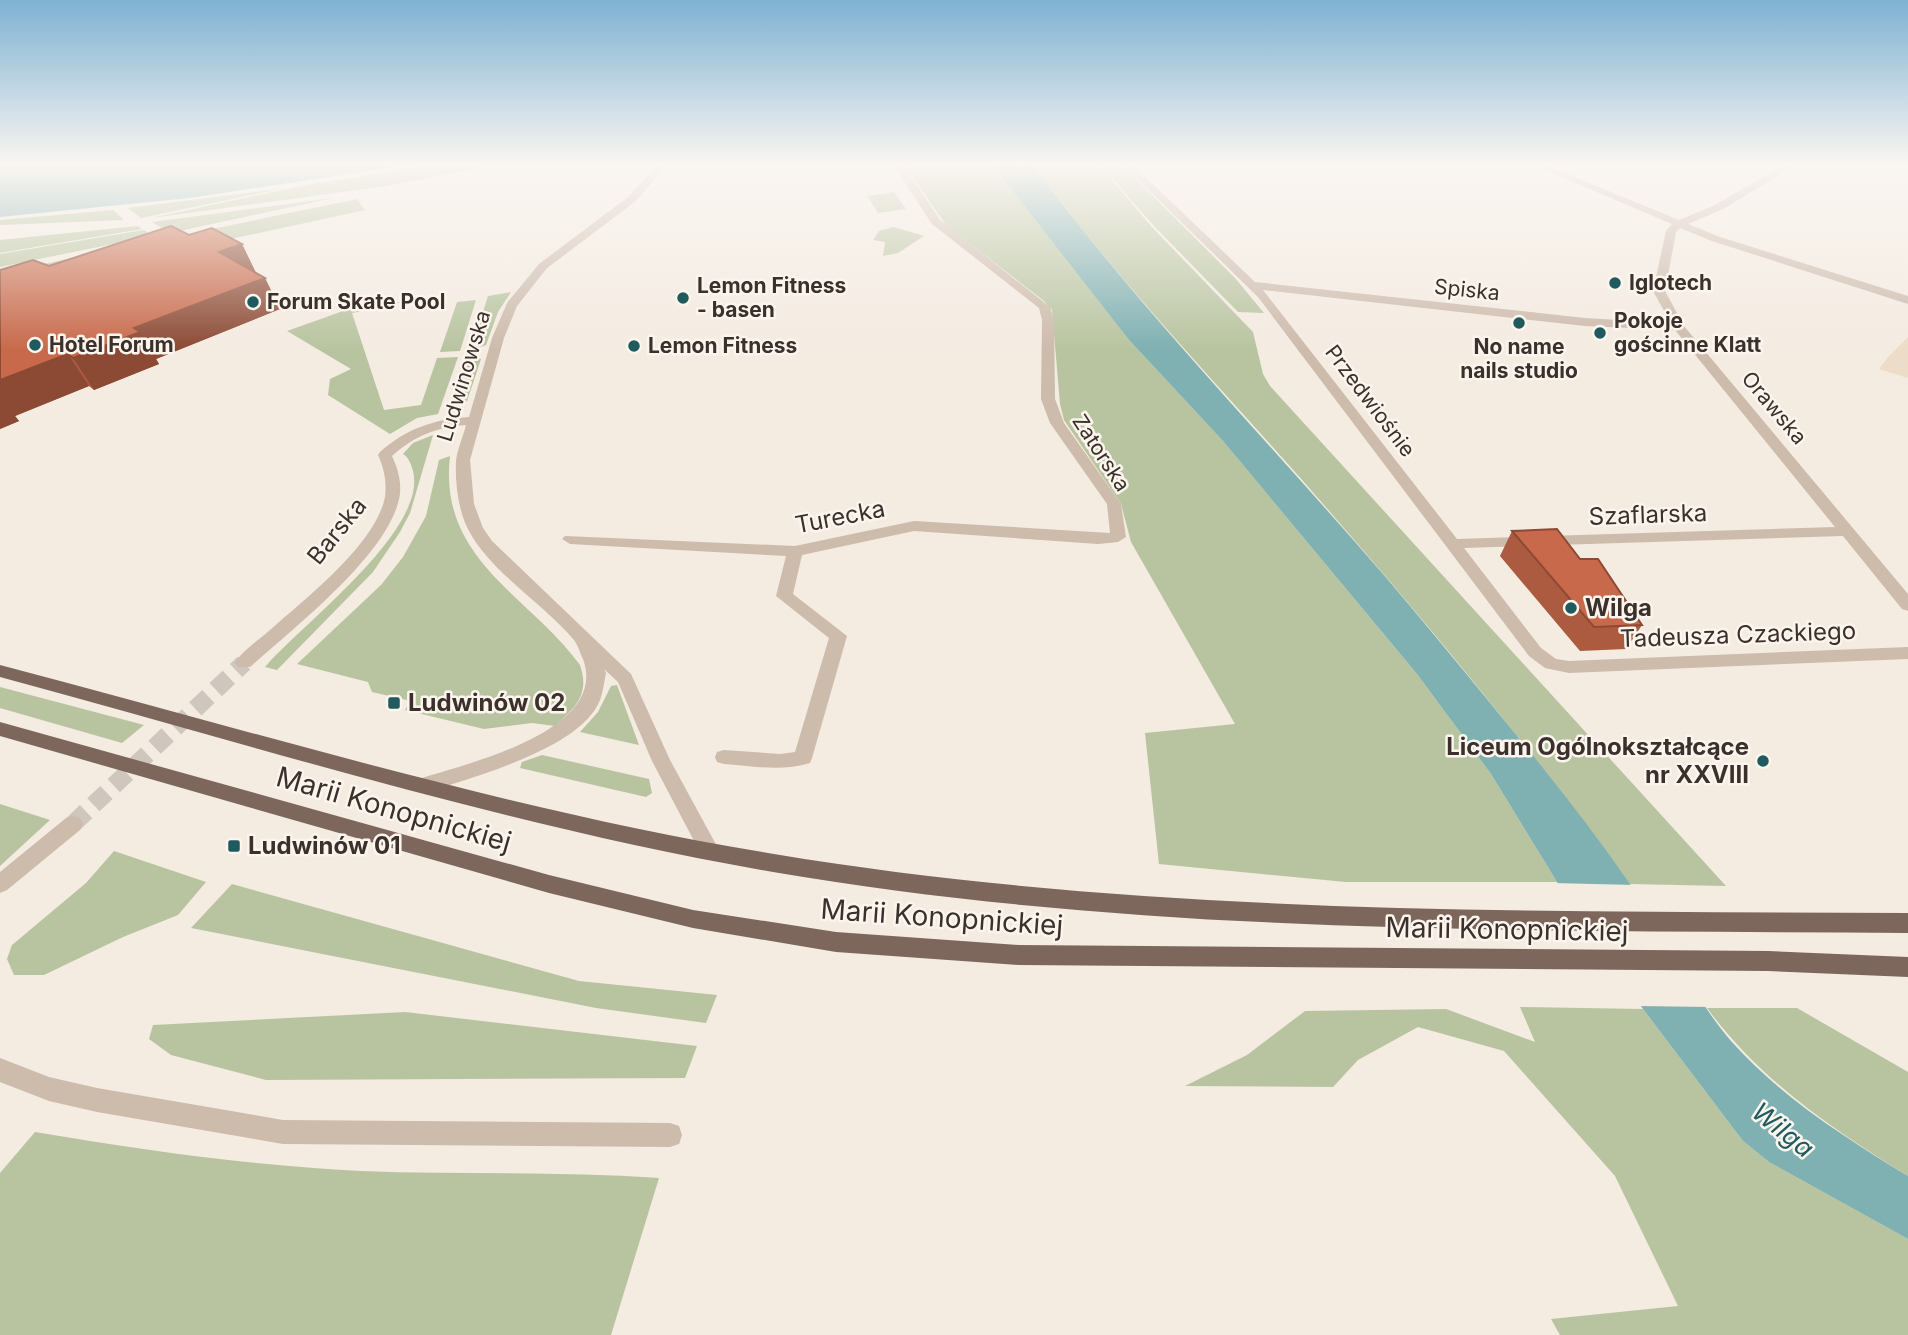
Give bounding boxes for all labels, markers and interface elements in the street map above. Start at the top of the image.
place label: Iglotech [1629,270,1712,295]
place label: Lemon Fitness - basen [697,273,846,322]
street label: Spiska [1433,274,1501,305]
marker: Iglotech [1607,275,1623,291]
place label: Forum Skate Pool [267,289,445,314]
marker: Lemon Fitness - basen [675,290,691,306]
marker: Forum Skate Pool [245,294,261,310]
street label: Ludwinowska [432,307,495,444]
place label: Pokoje gościnne Klatt [1614,308,1762,357]
marker: No name nails studio [1511,315,1527,331]
marker: Pokoje gościnne Klatt [1592,325,1608,341]
place label: Hotel Forum [49,332,174,357]
place label: Lemon Fitness [648,333,797,358]
place label: No name nails studio [1460,334,1578,383]
marker: Hotel Forum [27,337,43,353]
marker: Lemon Fitness [626,338,642,354]
street label: Przedwiośnie [1320,340,1421,461]
street label: Orawska [1737,366,1812,449]
street label: Zatorska [1067,410,1135,496]
street label: Barska [301,491,372,570]
street label: Turecka [793,494,887,539]
street label: Szaflarska [1588,498,1708,531]
place label: Wilga [1585,593,1652,622]
marker: Wilga [1563,600,1579,616]
street label: Tadeusza Czackiego [1619,616,1857,653]
place label: Ludwinów 02 [408,688,565,717]
marker: Ludwinów 02 [386,695,402,711]
place label: Liceum Ogólnokształcące nr XXVIII [1446,732,1749,789]
marker: Liceum Ogólnokształcące nr XXVIII [1755,753,1771,769]
street label: Marii Konopnickiej [273,759,515,859]
place label: Ludwinów 01 [248,831,401,860]
marker: Ludwinów 01 [226,838,242,854]
street label: Marii Konopnickiej [820,892,1064,942]
street label: Marii Konopnickiej [1385,910,1629,948]
water label: Wilga [1746,1095,1820,1164]

